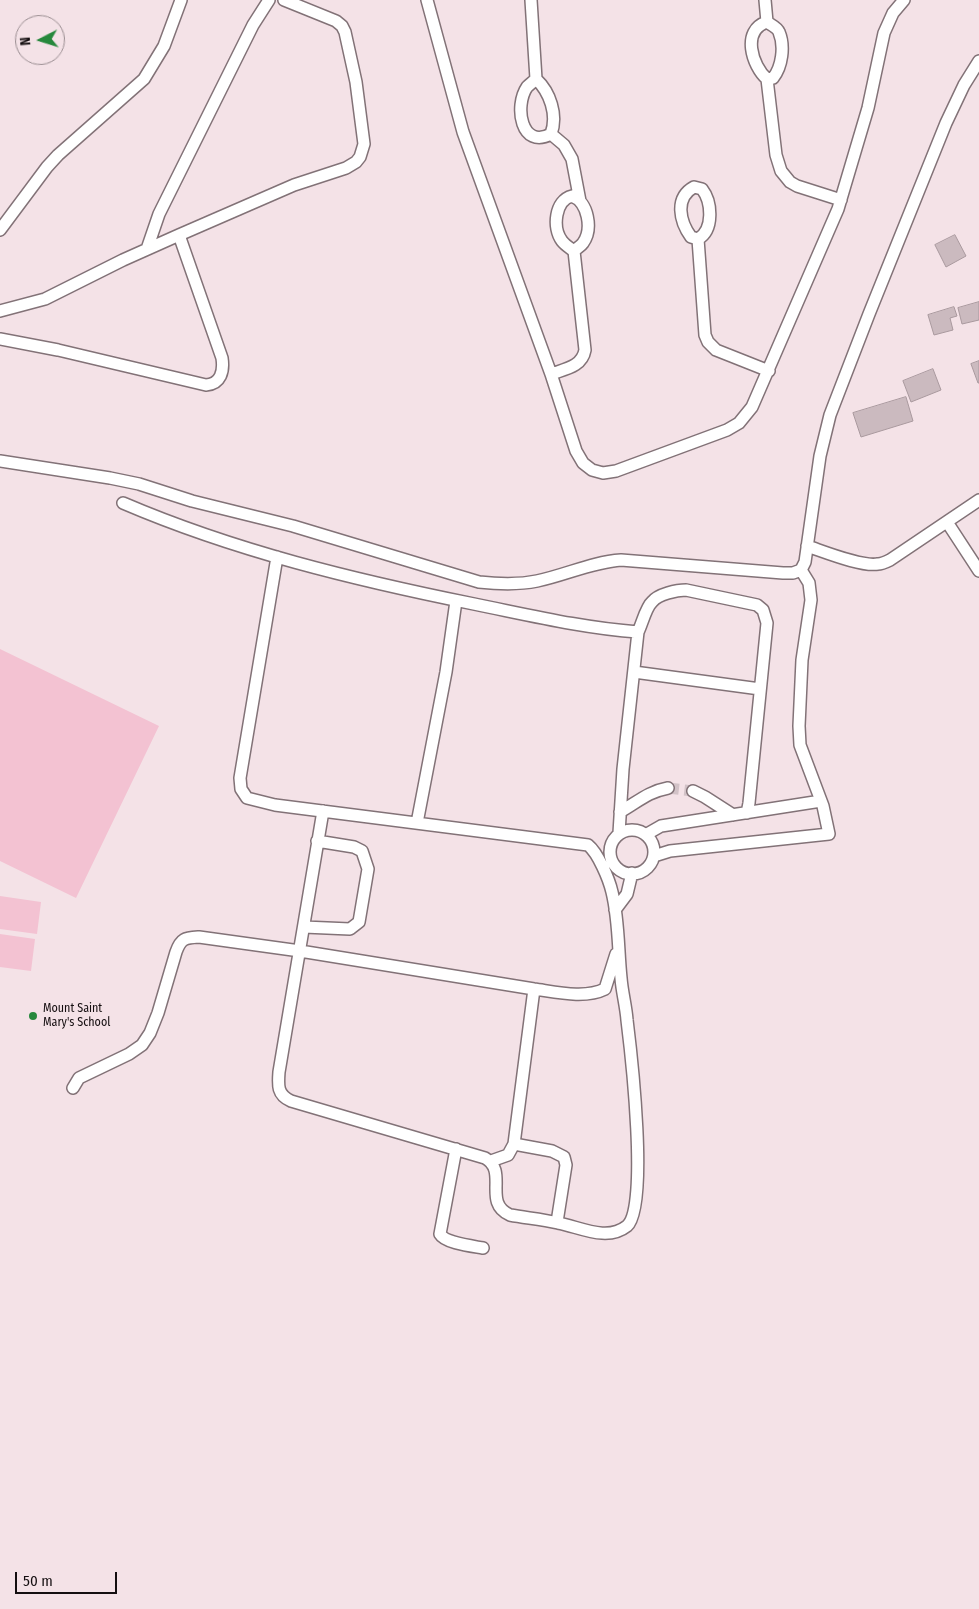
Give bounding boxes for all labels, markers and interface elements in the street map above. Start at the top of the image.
north arrow [15,15,65,65]
text: N [17,36,34,46]
place label: Mount Saint Mary's School [43,1002,110,1030]
marker: Mount Saint Mary's School [27,1010,39,1022]
scale bar [18,1562,120,1594]
text: 50 m [23,1572,53,1590]

